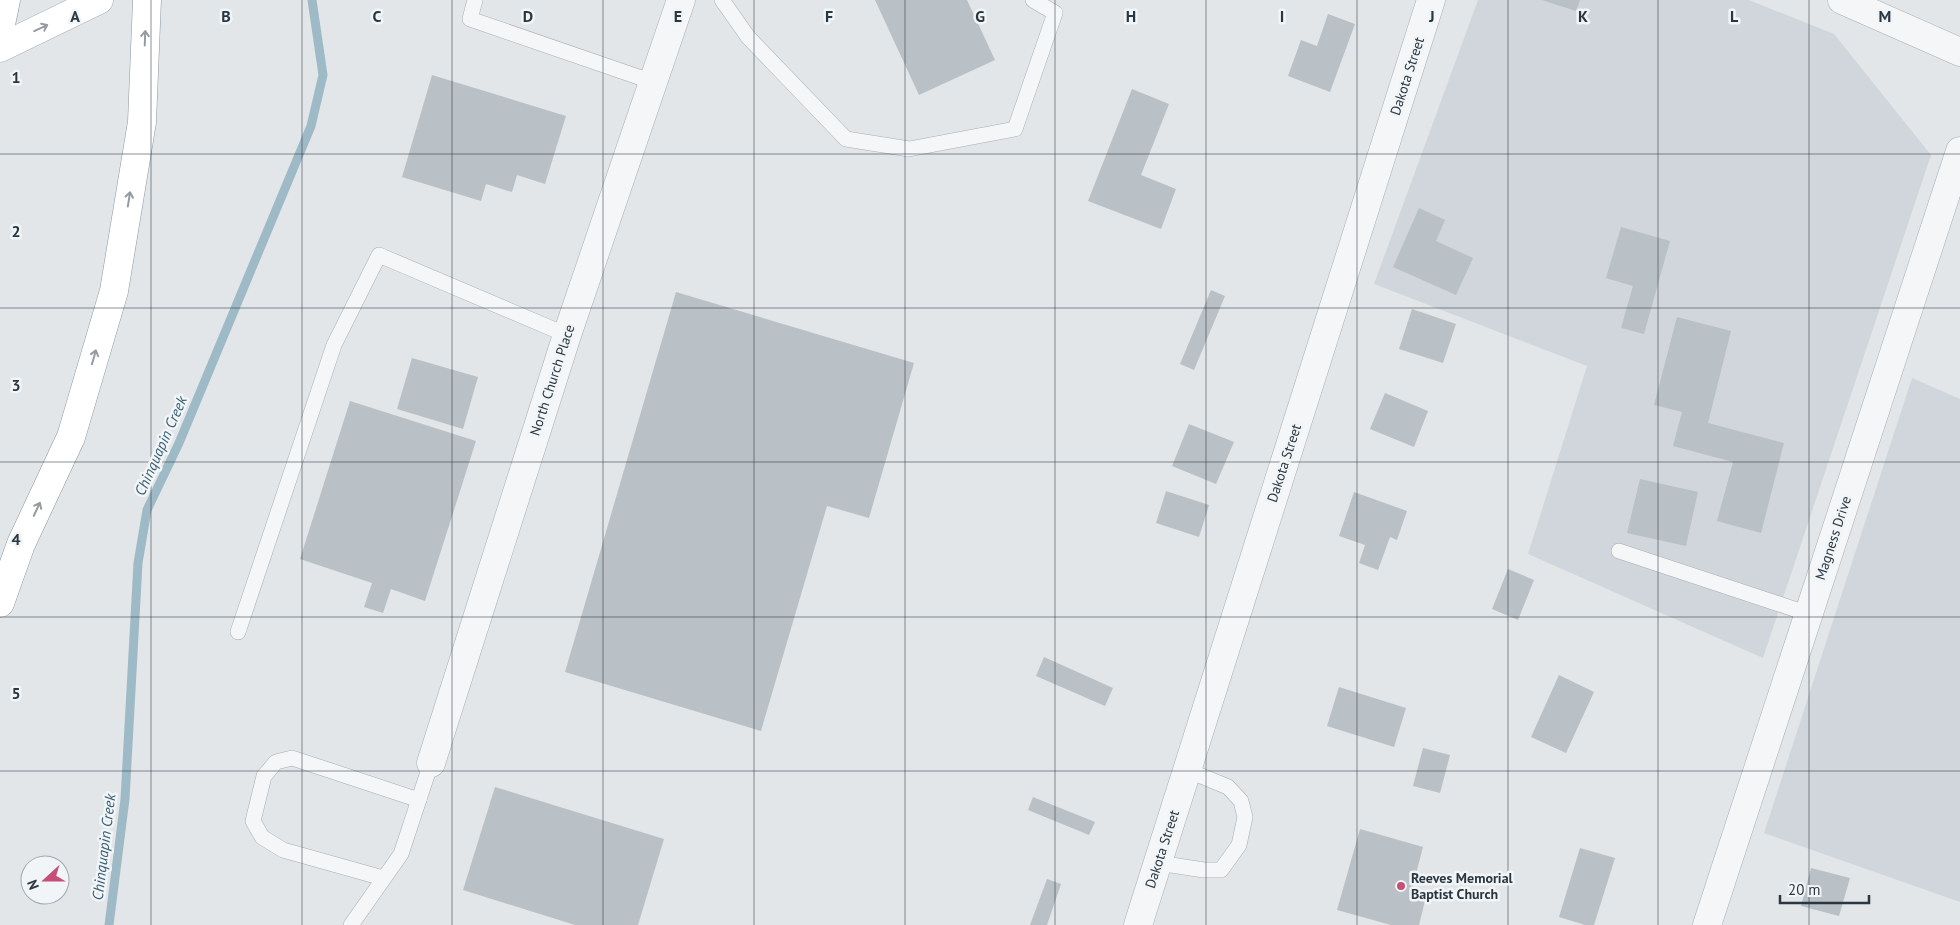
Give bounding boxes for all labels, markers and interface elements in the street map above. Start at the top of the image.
text: A [70,6,80,26]
text: B [221,6,231,26]
text: C [373,6,382,26]
text: D [523,6,533,26]
text: E [674,6,682,26]
text: F [825,6,833,26]
text: G [975,6,985,26]
text: H [1126,6,1136,26]
text: I [1280,6,1284,26]
text: J [1428,6,1435,26]
text: K [1578,6,1588,26]
text: L [1730,6,1739,26]
text: M [1879,6,1891,26]
one-way arrow [33,23,48,33]
one-way arrow [141,30,150,46]
street label: Dakota Street [1386,34,1428,117]
text: 1 [11,67,21,87]
one-way arrow [124,191,134,207]
text: 2 [11,221,21,241]
street label: North Church Place [526,322,578,438]
one-way arrow [90,350,100,366]
text: 3 [11,375,21,395]
water label: Chinquapin Creek [130,392,191,498]
street label: Dakota Street [1263,421,1305,504]
street label: Magness Drive [1811,494,1855,582]
one-way arrow [33,502,43,517]
text: 4 [11,529,21,549]
text: 5 [11,683,21,703]
water label: Chinquapin Creek [88,791,120,901]
street label: Dakota Street [1141,807,1183,890]
north arrow [20,855,70,905]
place label: Reeves Memorial Baptist Church [1411,869,1514,903]
scale bar [1780,872,1869,904]
text: N [23,877,43,892]
marker: Reeves Memorial Baptist Church [1395,880,1407,892]
text: 20 m [1788,880,1821,899]

